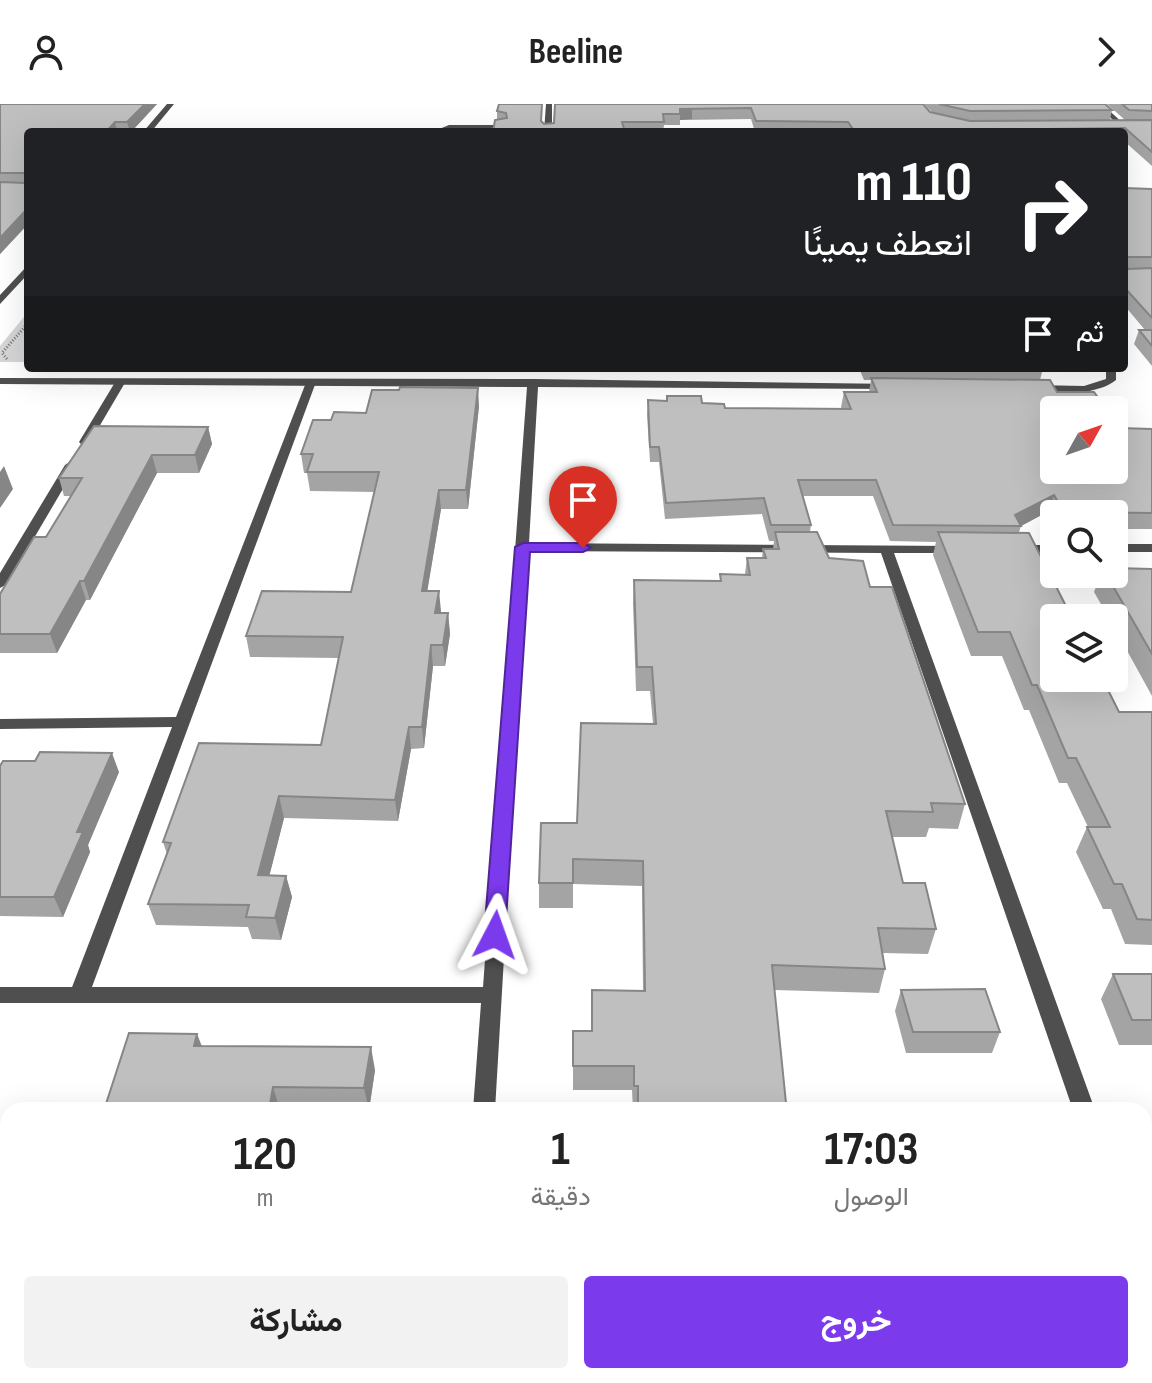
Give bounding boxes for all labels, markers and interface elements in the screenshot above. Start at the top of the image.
icon: person [24,30,68,74]
icon: forward [1084,30,1128,74]
text: Beeline [529,31,623,74]
text: 110 m [856,150,972,217]
icon: right [1000,160,1104,264]
text: انعطف يمينًا [803,223,972,266]
icon: arrive [1016,312,1060,356]
text: ثم [1076,315,1104,351]
north arrow [1040,396,1128,484]
map controls [1040,396,1128,692]
pin [549,466,617,548]
icon: arrive [561,478,605,522]
button: search [1040,500,1128,588]
button: layers [1040,604,1128,692]
position arrow [453,893,537,977]
text: 1 [551,1121,570,1178]
text: 17:03 [824,1121,918,1178]
text: 120 [234,1126,297,1183]
text: دقيقة [530,1182,591,1213]
text: الوصول [834,1182,909,1213]
text: m [257,1183,274,1214]
button: مشاركة [24,1276,568,1368]
button: خروج [584,1276,1128,1368]

